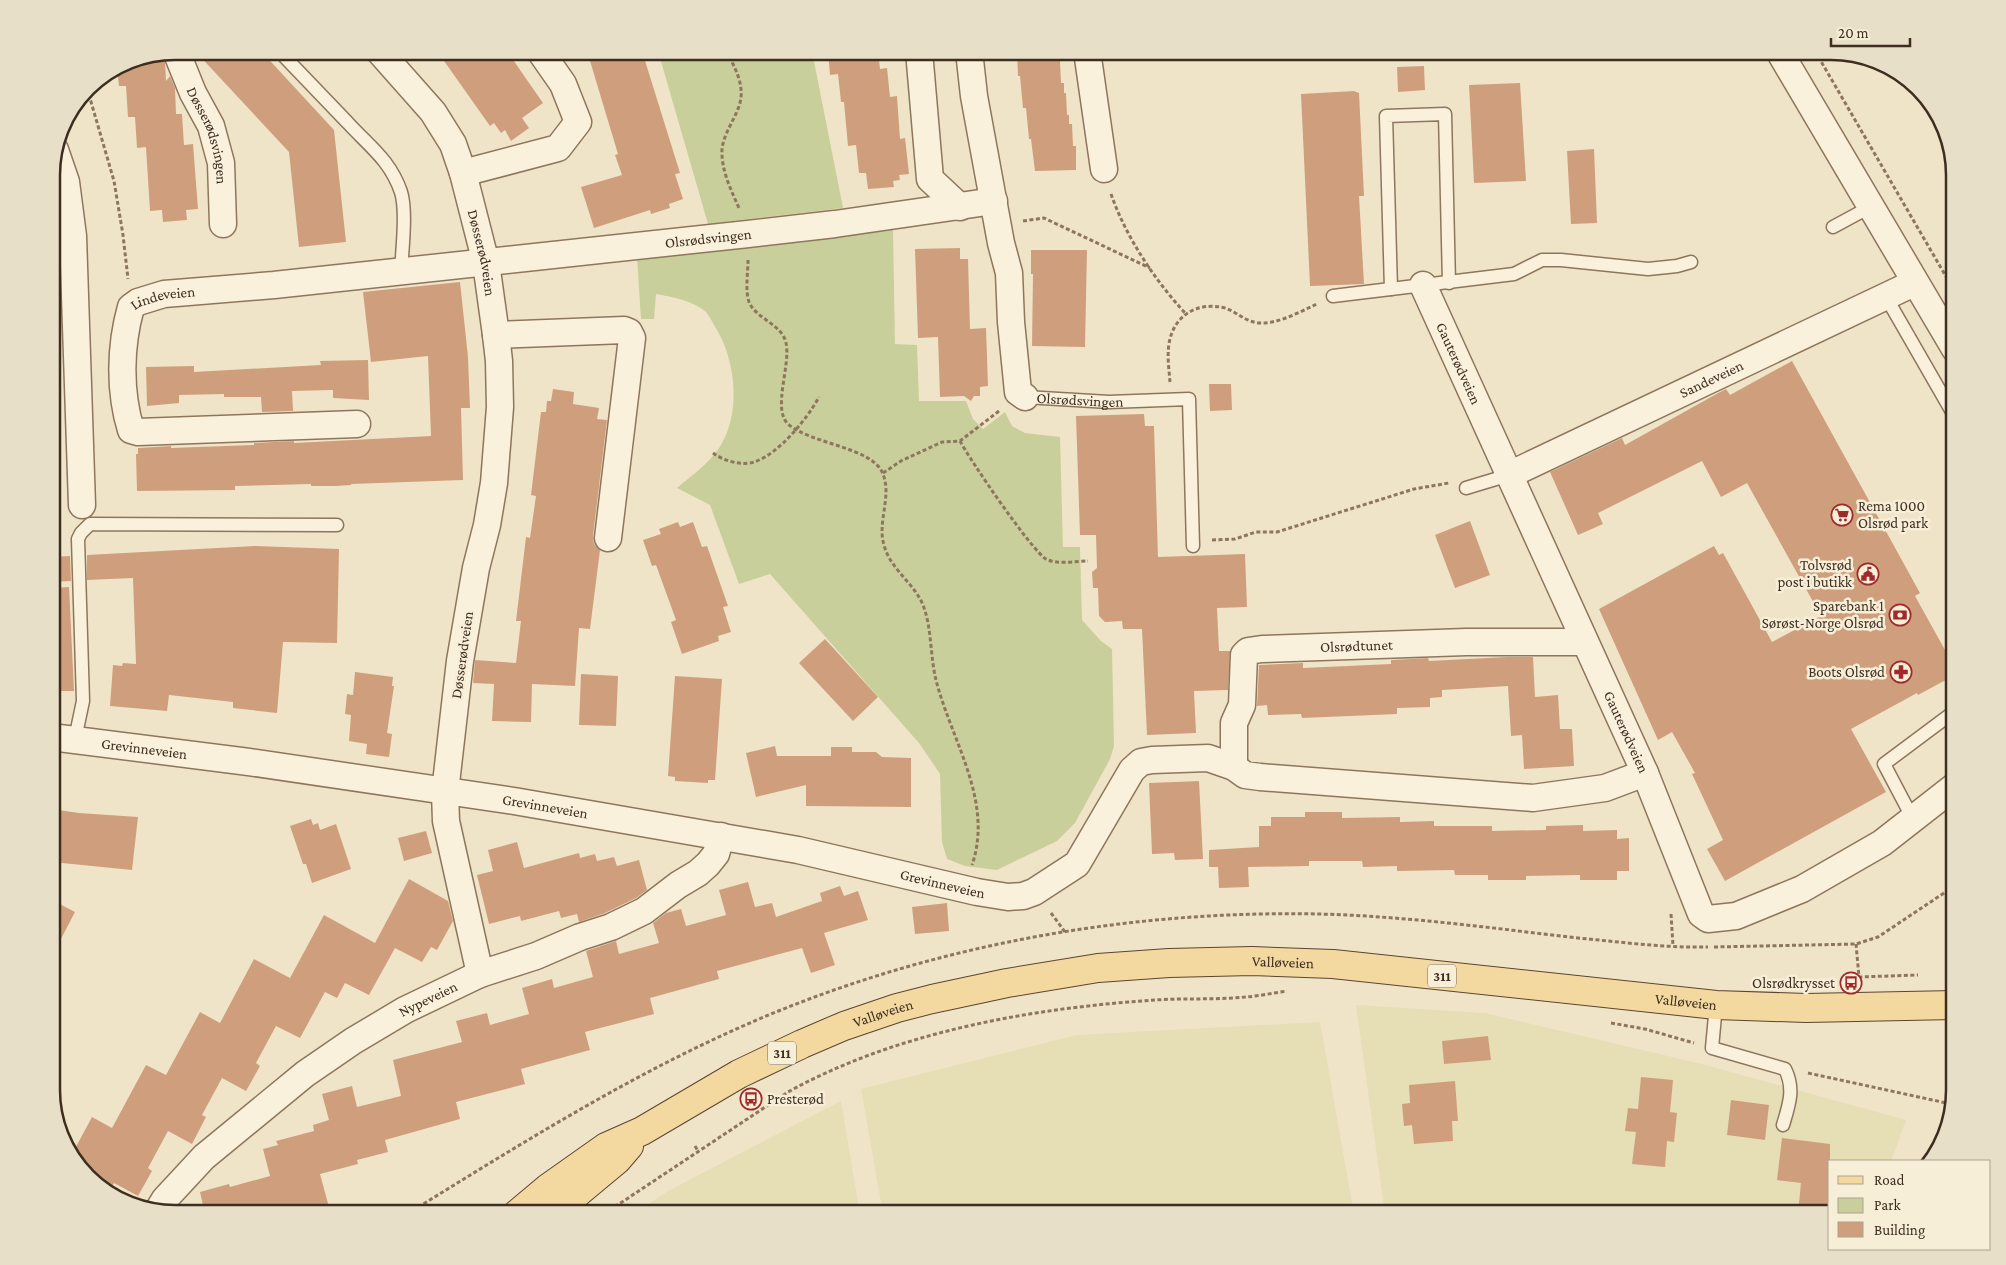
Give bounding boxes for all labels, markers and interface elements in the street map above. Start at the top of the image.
scale bar [1831,15,1910,47]
text: 20 m [1838,25,1869,41]
street label: Døsserødsvingen [183,85,230,184]
street label: Døsserødveien [465,208,499,297]
street label: Olsrødsvingen [664,226,752,251]
street label: Lindeveien [127,283,196,313]
street label: Gauterødveien [1433,320,1484,407]
street label: Sandeveien [1677,357,1746,401]
street label: Olsrødsvingen [1036,390,1124,411]
place label: Rema 1000 Olsrød park [1858,498,1929,532]
supermarket icon: Rema 1000 Olsrød park [1830,503,1854,527]
place label: Tolvsrød post i butikk [1777,557,1853,591]
public building icon: Tolvsrød post i butikk [1856,562,1880,586]
place label: Sparebank 1 Sørøst-Norge Olsrød [1762,598,1884,632]
bank icon: Sparebank 1 Sørøst-Norge Olsrød [1888,603,1912,627]
street label: Døsserødveien [448,610,476,700]
street label: Olsrødtunet [1320,636,1394,655]
pharmacy icon: Boots Olsrød [1889,660,1913,684]
place label: Boots Olsrød [1808,664,1885,680]
street label: Gauterødveien [1601,688,1652,775]
street label: Grevinneveien [100,735,188,762]
street label: Grevinneveien [501,791,589,822]
street label: Grevinneveien [898,866,986,901]
street label: Valløveien [1252,953,1314,971]
road number: 311 [1428,964,1456,988]
bus stop icon: Olsrødkrysset [1839,971,1863,995]
place label: Olsrødkrysset [1752,975,1836,992]
street label: Nypeveien [396,978,460,1020]
street label: Valløveien [1654,991,1718,1013]
street label: Valløveien [851,996,915,1030]
road number: 311 [768,1042,796,1064]
bus stop icon: Presterød [739,1087,763,1111]
place label: Presterød [767,1091,824,1107]
legend [1828,1160,1991,1250]
text: Road [1874,1172,1905,1188]
text: Park [1874,1197,1901,1213]
text: Building [1874,1222,1925,1239]

